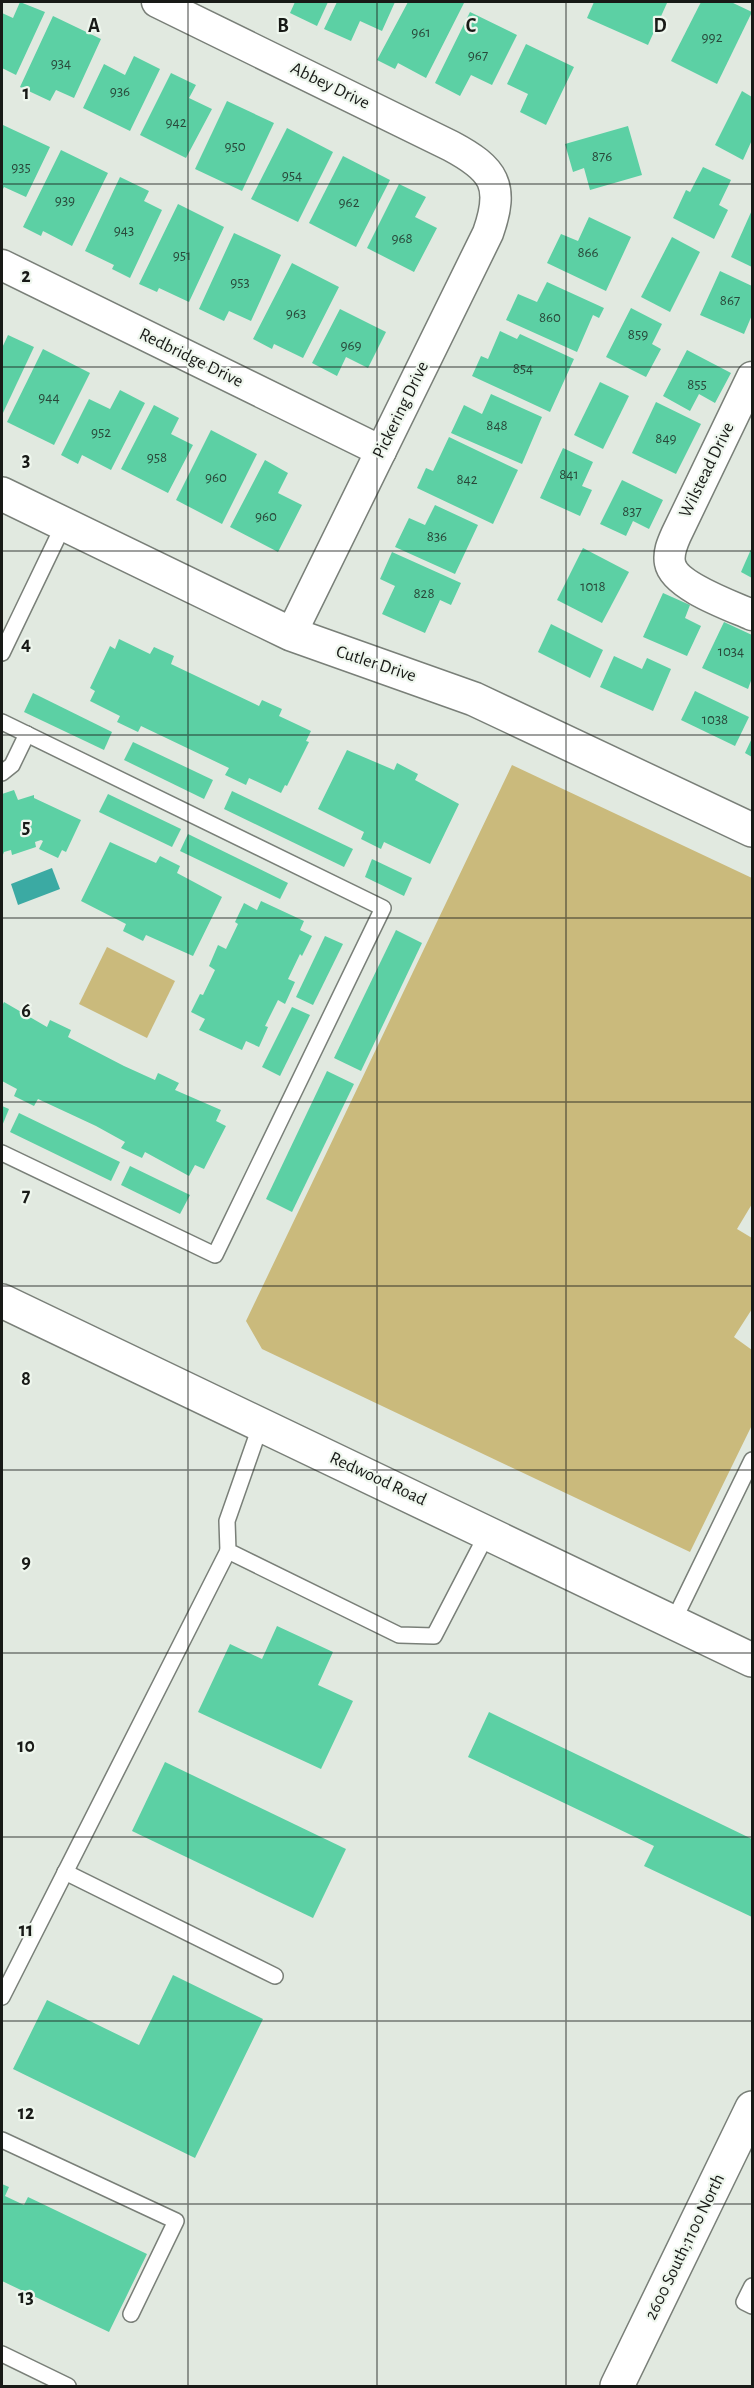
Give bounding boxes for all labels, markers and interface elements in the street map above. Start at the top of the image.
text: A [88,16,100,36]
text: B [277,16,289,36]
text: C [466,16,477,36]
text: D [653,16,667,36]
house number: 961 [411,25,431,40]
house number: 992 [702,30,723,45]
house number: 967 [468,48,488,63]
house number: 934 [51,56,71,71]
street label: Abbey Drive [288,59,372,113]
text: 1 [22,83,30,103]
house number: 936 [110,84,130,99]
house number: 942 [165,115,187,130]
house number: 950 [224,139,246,154]
house number: 876 [592,149,612,164]
house number: 935 [11,160,31,175]
house number: 954 [282,168,302,183]
house number: 939 [55,193,75,208]
house number: 962 [339,195,360,210]
house number: 943 [114,223,134,238]
house number: 968 [391,231,413,246]
house number: 866 [577,245,599,260]
house number: 951 [173,248,191,263]
text: 2 [21,266,31,286]
house number: 953 [230,275,250,290]
house number: 867 [720,293,740,308]
house number: 963 [286,306,306,321]
house number: 860 [539,310,561,325]
street label: Redbridge Drive [136,325,246,391]
house number: 859 [628,327,648,342]
house number: 969 [340,338,362,353]
street label: Pickering Drive [370,359,432,461]
house number: 854 [513,361,533,376]
house number: 855 [687,377,707,392]
house number: 944 [38,390,60,405]
house number: 848 [486,418,508,433]
street label: Wilstead Drive [676,420,738,520]
house number: 952 [91,425,111,440]
house number: 849 [655,431,677,446]
text: 3 [22,450,30,470]
house number: 958 [147,450,167,465]
house number: 841 [559,467,579,482]
house number: 960 [205,470,227,485]
house number: 842 [456,472,478,487]
house number: 837 [622,504,642,519]
house number: 960 [255,509,277,524]
house number: 836 [427,529,447,544]
house number: 1018 [580,579,606,594]
house number: 828 [413,586,435,601]
text: 4 [21,634,31,654]
street label: Cutler Drive [334,643,418,685]
house number: 1034 [718,644,744,659]
house number: 1038 [702,712,728,727]
text: 5 [22,817,30,837]
text: 6 [21,1001,31,1021]
text: 7 [22,1185,31,1205]
text: 8 [21,1369,31,1389]
street label: Redwood Road [327,1449,429,1509]
text: 9 [21,1552,31,1572]
text: 10 [17,1736,35,1756]
text: 11 [19,1920,33,1940]
text: 12 [18,2103,34,2123]
street label: 2600 South;1100 North [642,2171,728,2323]
text: 13 [18,2287,34,2307]

